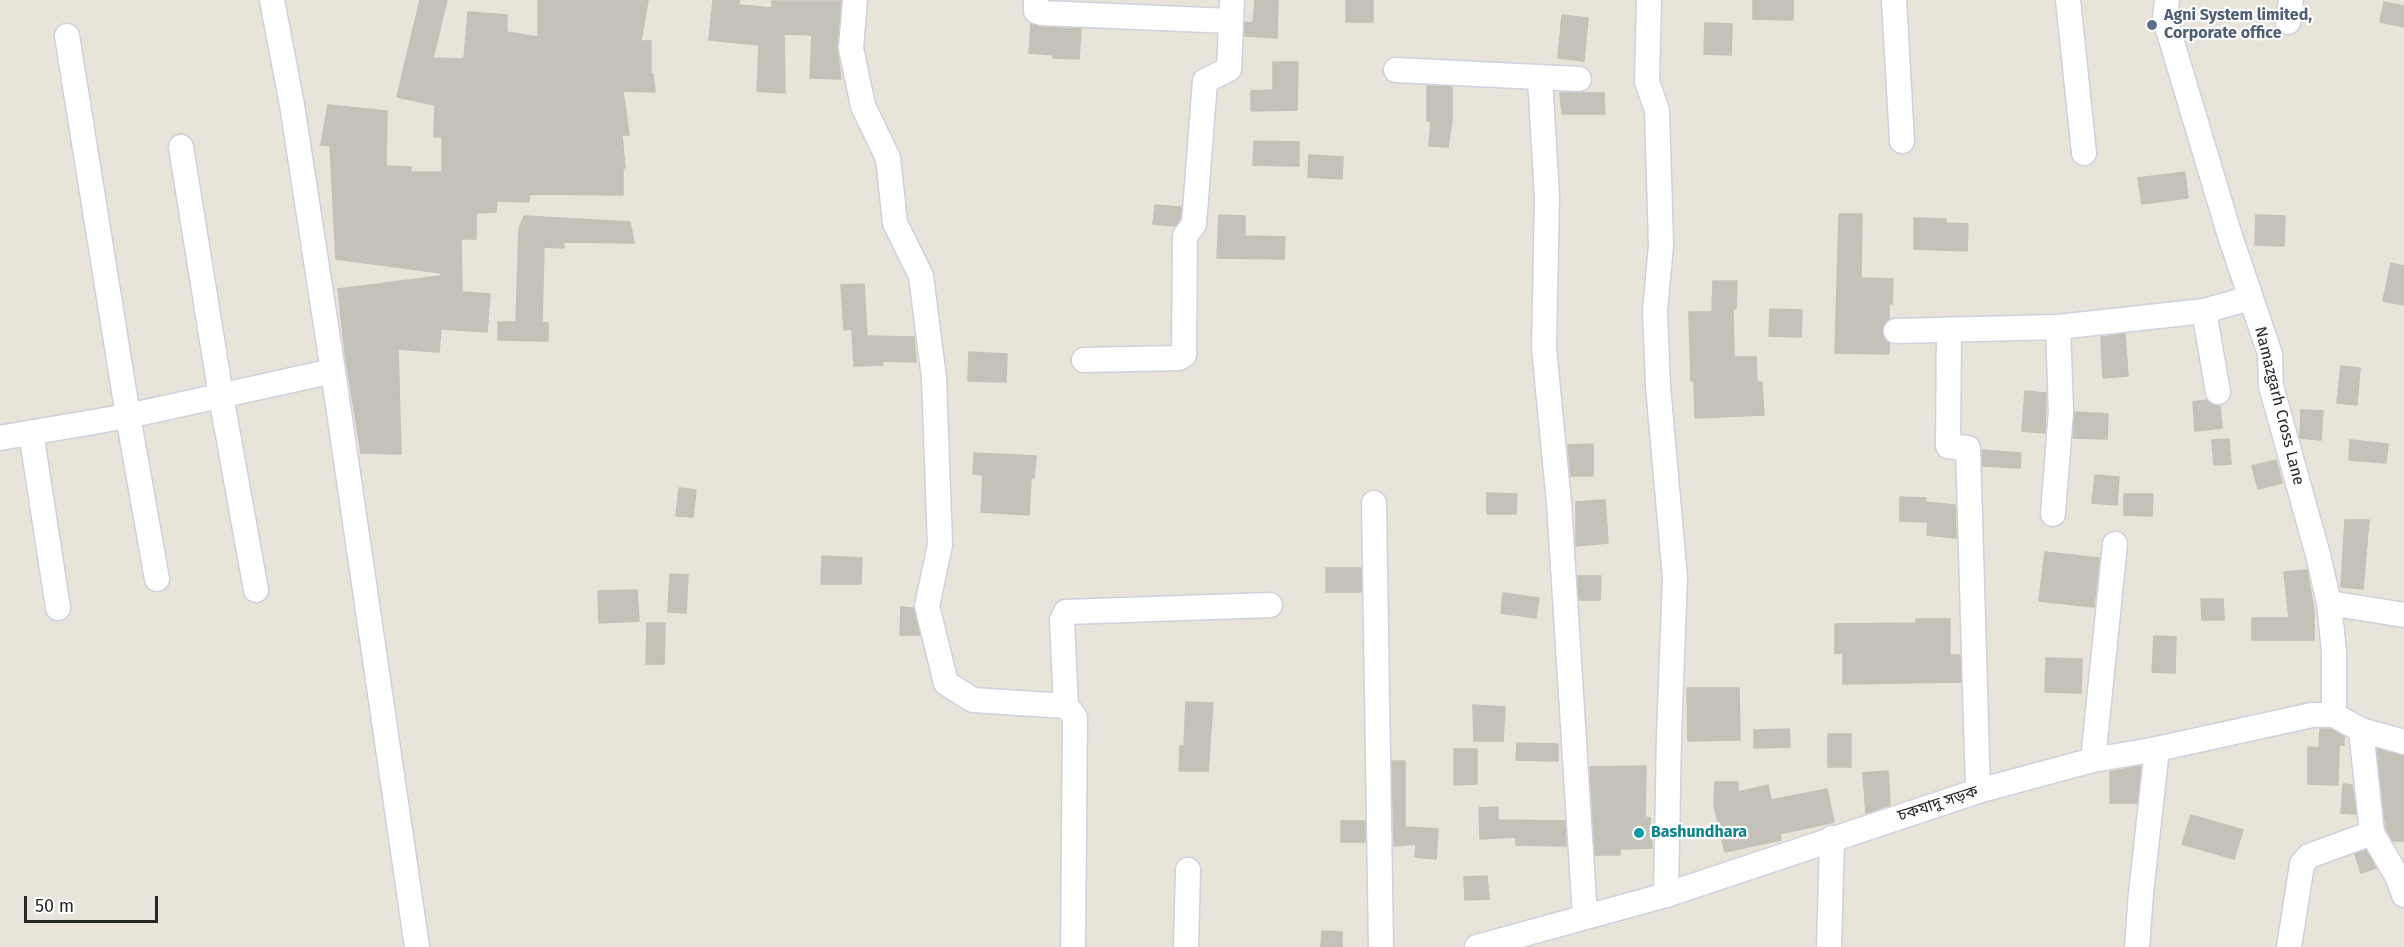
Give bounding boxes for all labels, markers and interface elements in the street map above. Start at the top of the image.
place label: Agni System limited, Corporate office [2164,6,2312,44]
marker: Agni System limited, Corporate office [2145,18,2159,32]
street label: Namazgarh Cross Lane [2250,325,2308,487]
street label: চকযাদু সড়ক [1895,782,1981,826]
place label: Bashundhara [1651,823,1747,843]
marker: Bashundhara [1632,826,1646,840]
scale bar [27,884,160,922]
text: 50 m [35,895,74,917]

